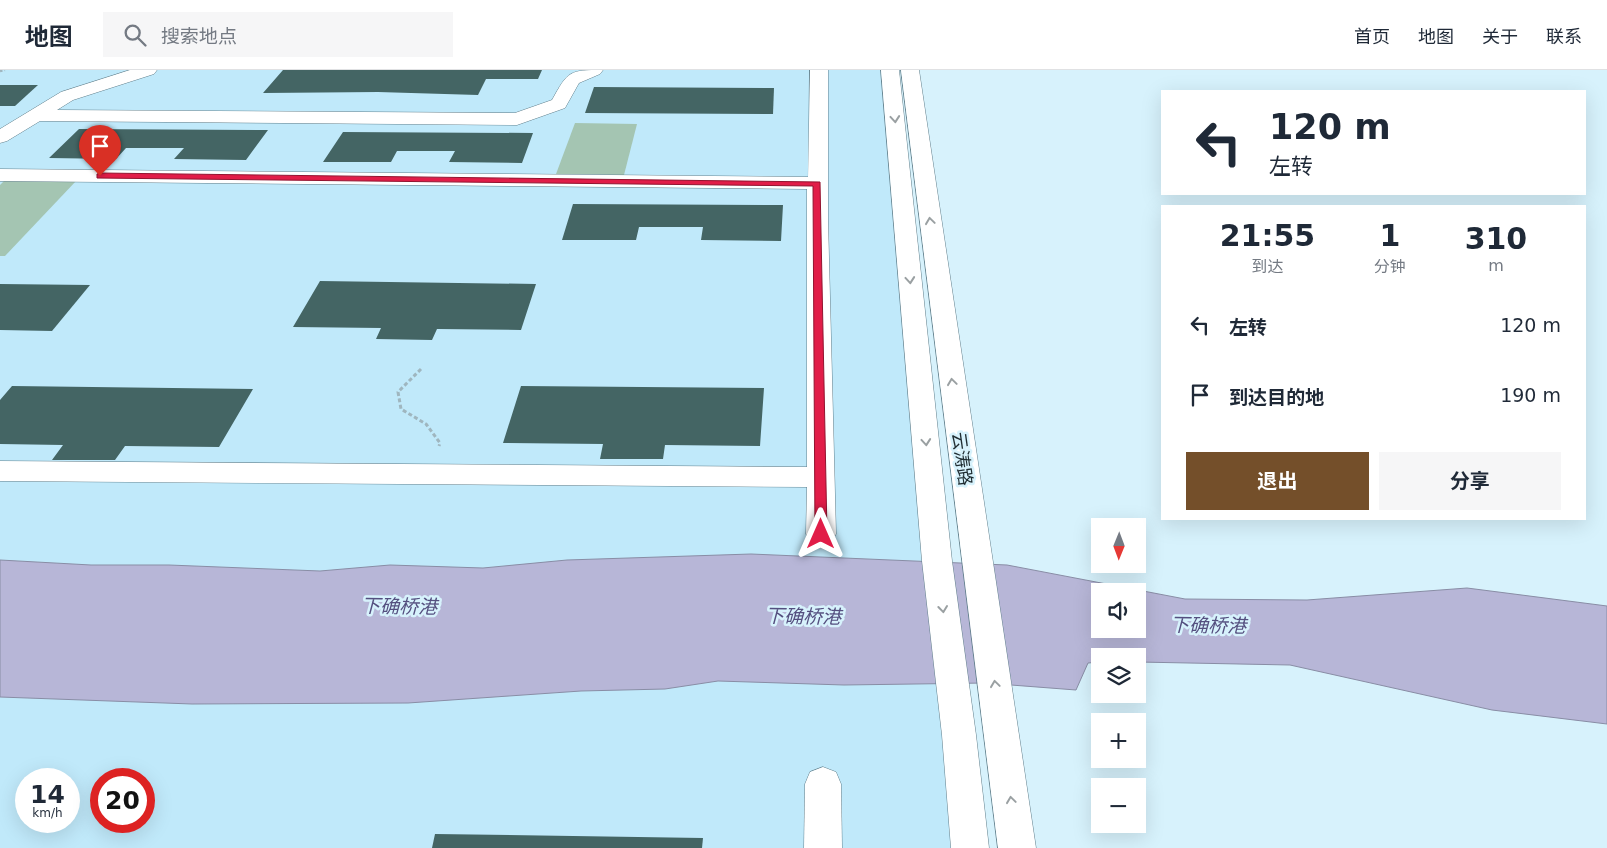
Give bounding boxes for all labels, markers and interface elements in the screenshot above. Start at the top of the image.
search box [103,12,453,57]
icon: search [121,21,149,49]
text: 地图 [25,23,73,51]
text: 搜索地点 [161,25,237,47]
text: 首页 [1354,26,1390,47]
text: 地图 [1418,26,1454,47]
text: 关于 [1482,26,1518,47]
text: 联系 [1546,26,1582,47]
text: 120 m [1269,107,1391,147]
icon: left [1186,110,1251,175]
one-way arrow [889,115,900,123]
pin [79,125,121,176]
icon: arrive [86,132,114,160]
text: 左转 [1269,154,1313,179]
one-way arrow [925,217,936,225]
text: 21:55 [1220,218,1315,253]
text: 1 [1379,218,1400,253]
text: 310 [1465,221,1527,256]
text: m [1488,256,1504,275]
text: 到达 [1251,257,1283,276]
text: 分钟 [1374,257,1406,276]
one-way arrow [904,277,915,285]
icon: left [1186,311,1214,339]
text: 120 m [1500,314,1561,336]
text: 左转 [1229,316,1267,338]
one-way arrow [947,378,958,386]
icon: arrive [1186,381,1214,409]
text: 190 m [1500,384,1561,406]
text: 到达目的地 [1229,386,1324,408]
street label: 云涛路 [948,431,977,487]
one-way arrow [920,438,931,446]
button: 退出 [1186,452,1369,510]
button: 分享 [1379,452,1561,510]
position arrow [794,507,846,559]
north arrow [1091,518,1146,572]
map controls [1091,518,1146,833]
button: sound [1091,583,1146,638]
water label: 下确桥港 [361,594,440,618]
water label: 下确桥港 [765,604,844,628]
one-way arrow [937,605,948,613]
water label: 下确桥港 [1170,613,1249,637]
button: layers [1091,648,1146,703]
one-way arrow [990,680,1000,689]
button: + [1091,713,1146,768]
speed limit sign: 20 [90,768,155,833]
button: − [1091,778,1146,833]
text: 14 [30,780,65,809]
one-way arrow [1006,795,1016,804]
text: km/h [32,806,63,820]

